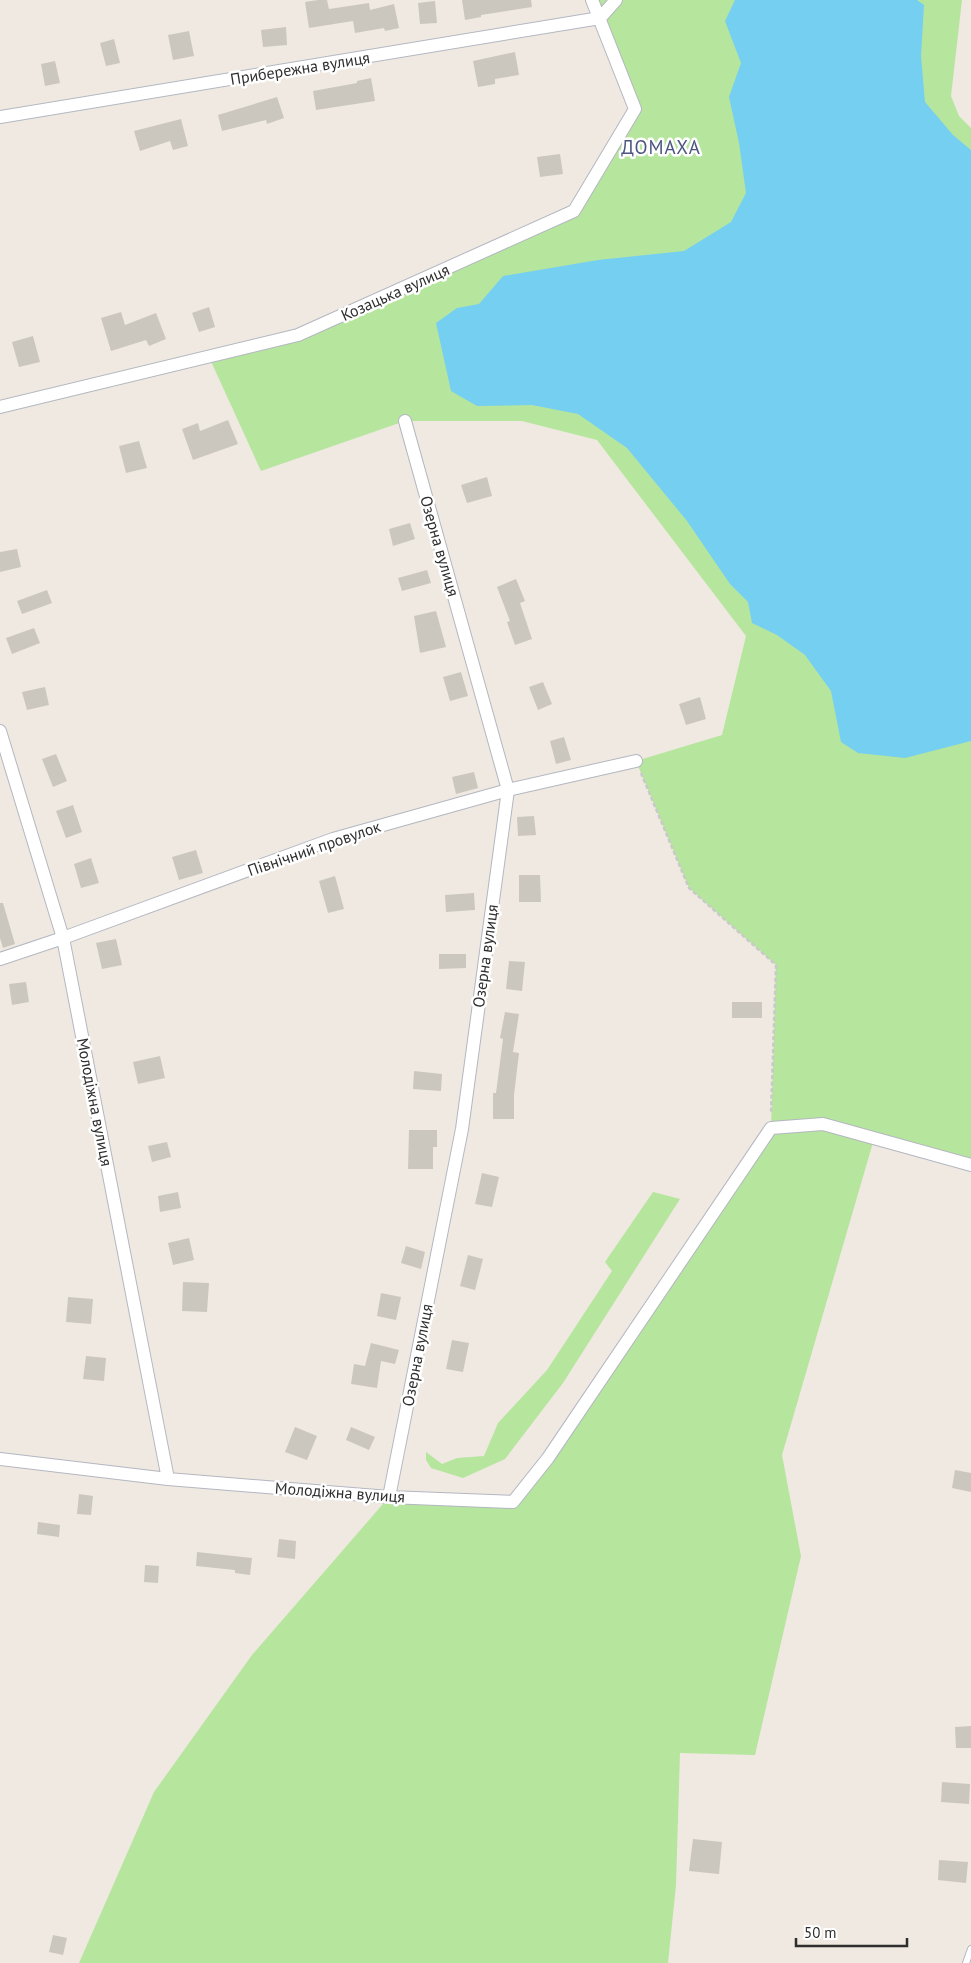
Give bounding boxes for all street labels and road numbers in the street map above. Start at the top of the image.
street label: Прибережна вулиця [229,47,371,89]
street label: Козацька вулиця [338,259,452,325]
street label: Озерна вулиця [416,493,464,599]
street label: Північний провулок [245,816,383,880]
street label: Озерна вулиця [468,903,502,1009]
street label: Молодіжна вулиця [73,1036,117,1168]
street label: Озерна вулиця [397,1302,437,1408]
street label: Молодіжна вулиця [274,1477,406,1507]

